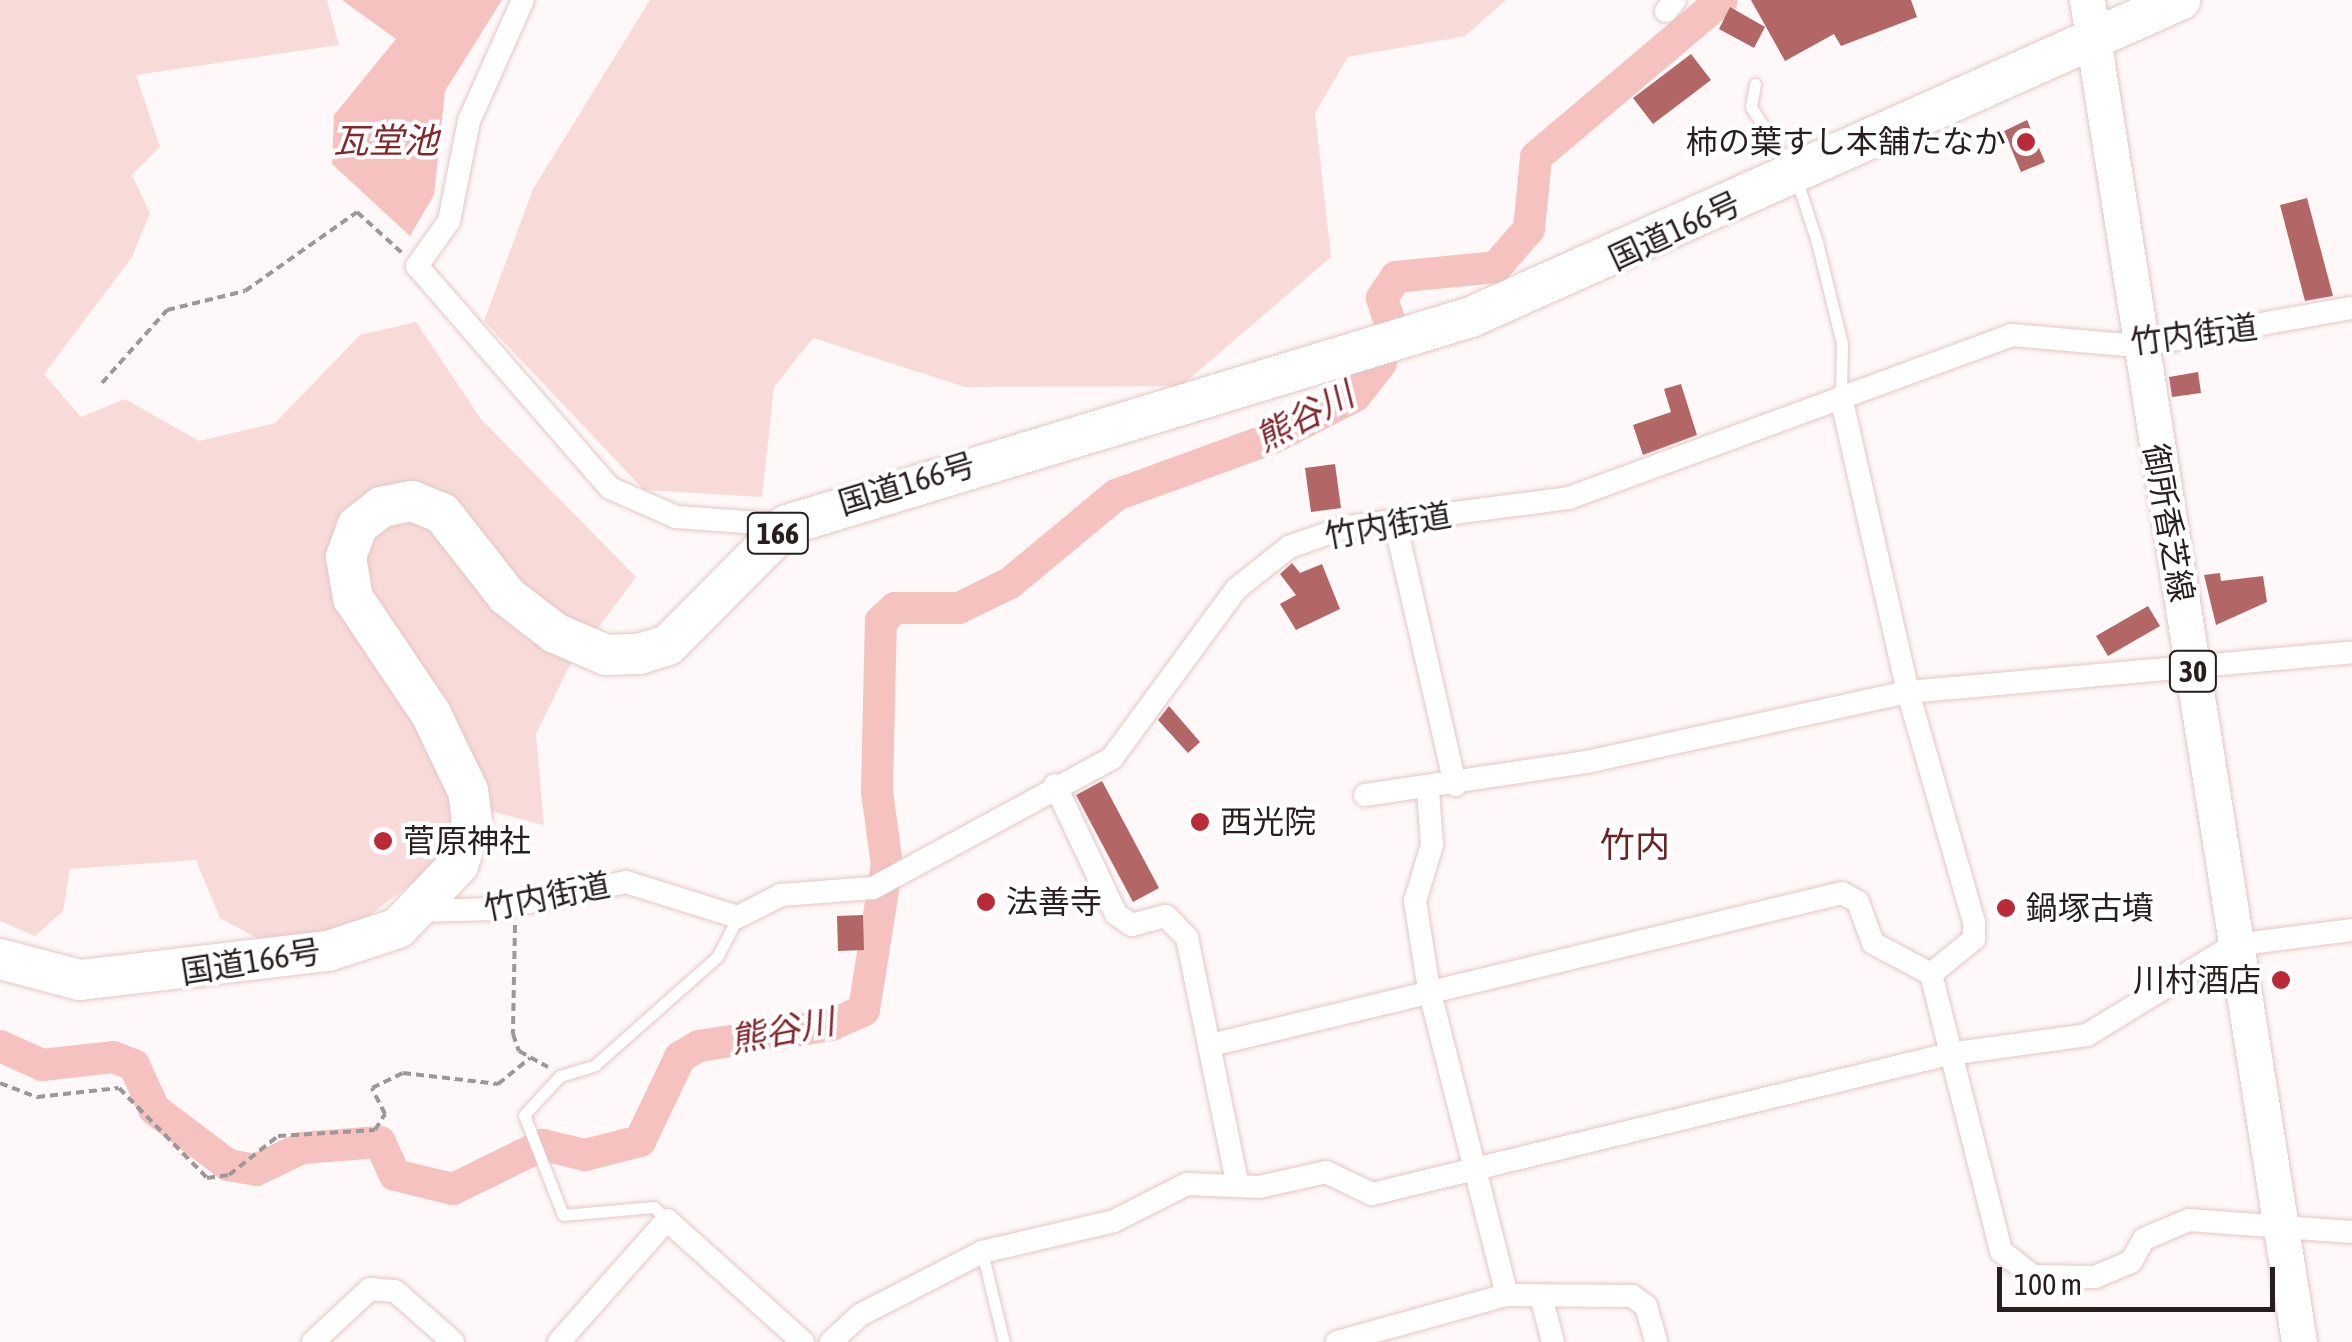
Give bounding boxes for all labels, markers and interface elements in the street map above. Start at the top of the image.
water label: 瓦堂池 [334,119,438,161]
place label: 柿の葉すし本舗たなか [1686,123,2006,161]
marker: 柿の葉すし本舗たなか [2015,131,2037,153]
street label: 国道166号 [1603,184,1747,278]
street label: 竹内街道 [2128,308,2260,362]
water label: 熊谷川 [1248,373,1360,459]
street label: 御所香芝線 [2135,441,2201,605]
street label: 国道166号 [834,445,980,523]
street label: 竹内街道 [1322,496,1454,556]
road number: 166 [746,508,810,558]
road number: 30 [2168,646,2218,696]
place label: 西光院 [1220,803,1316,841]
marker: 西光院 [1189,811,1211,833]
place label: 菅原神社 [403,822,531,860]
district label: 竹内 [1600,823,1670,865]
marker: 菅原神社 [372,830,394,852]
street label: 竹内街道 [481,866,613,928]
place label: 法善寺 [1006,883,1102,921]
place label: 鍋塚古墳 [2026,889,2154,927]
marker: 法善寺 [975,891,997,913]
marker: 鍋塚古墳 [1995,897,2017,919]
street label: 国道166号 [178,932,324,992]
place label: 川村酒店 [2133,961,2261,999]
marker: 川村酒店 [2270,969,2292,991]
water label: 熊谷川 [726,999,838,1061]
scale bar [2002,1247,2280,1309]
text: 100 m [2014,1267,2082,1301]

